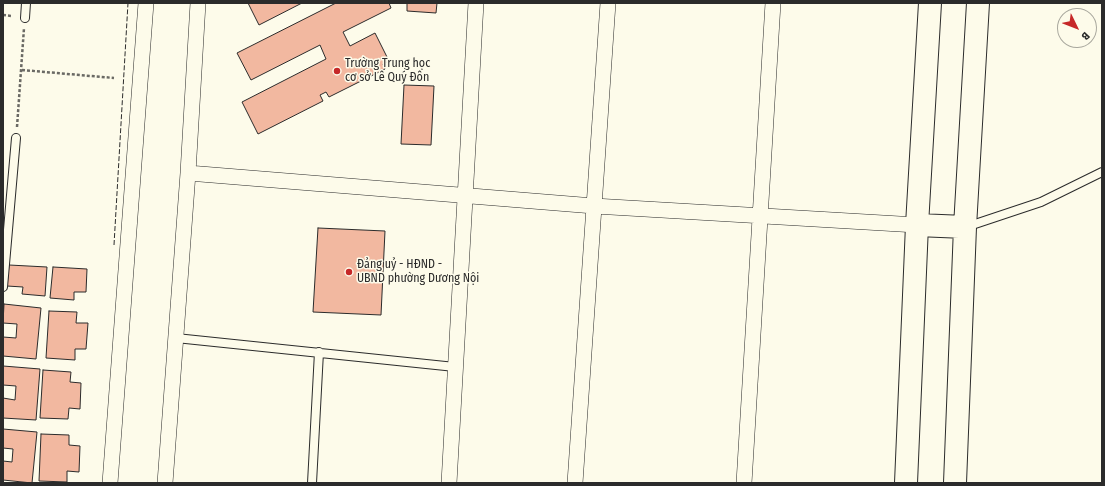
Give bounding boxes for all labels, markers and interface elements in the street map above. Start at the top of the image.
north arrow [1057,8,1097,48]
text: B [1079,29,1092,43]
place label: Trường Trung học cơ sở Lê Quý Đôn [345,57,430,85]
marker: Trường Trung học cơ sở Lê Quý Đôn [332,66,342,76]
place label: Đảng uỷ - HĐND - UBND phường Dương Nội [357,258,479,286]
marker: Đảng uỷ - HĐND - UBND phường Dương Nội [344,267,354,277]

